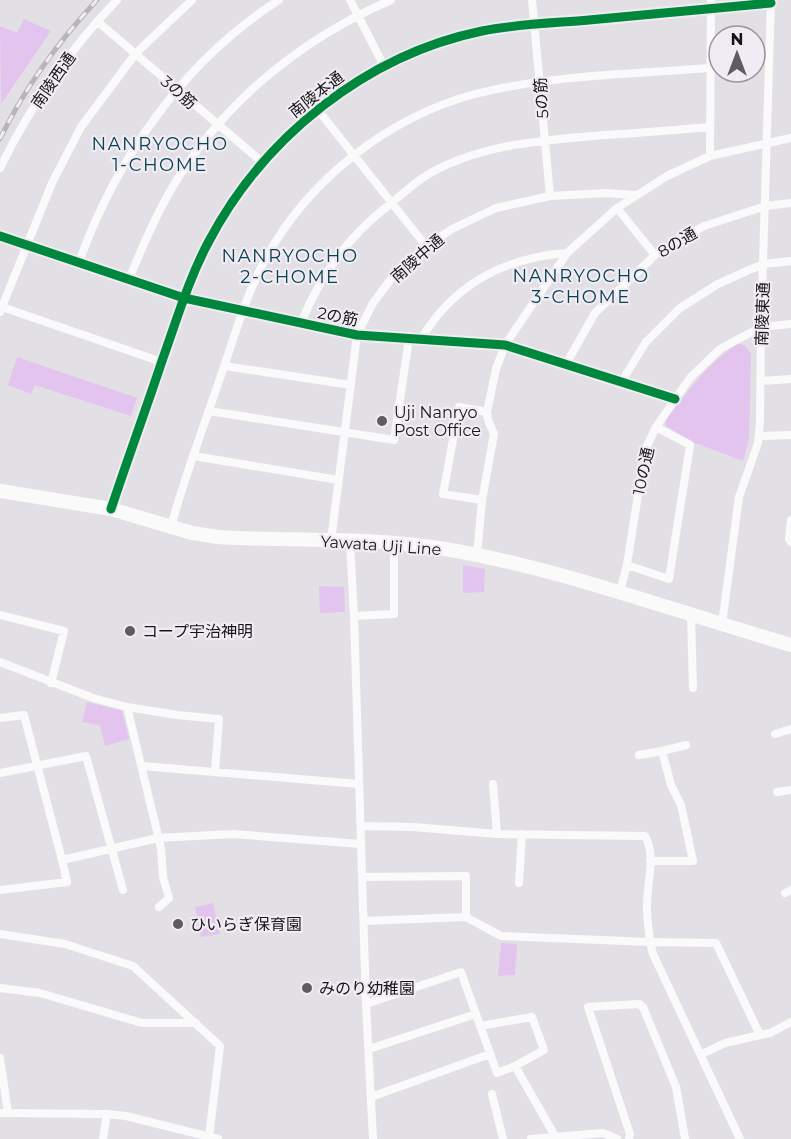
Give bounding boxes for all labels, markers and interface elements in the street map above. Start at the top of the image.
north arrow [707,24,767,84]
text: N [731,30,743,49]
street label: 南陵西通 [27,49,80,112]
street label: 南陵本通 [285,67,347,122]
street label: 3の筋 [157,72,200,113]
street label: 5の筋 [531,77,552,119]
district label: NANRYOCHO 1-CHOME [92,133,229,176]
street label: 8の通 [654,223,700,261]
street label: 南陵中通 [387,230,448,287]
district label: NANRYOCHO 2-CHOME [222,245,359,288]
district label: NANRYOCHO 3-CHOME [513,265,650,308]
street label: 南陵東通 [752,282,773,346]
street label: 2の筋 [316,303,360,330]
place label: Uji Nanryo Post Office [394,403,481,440]
marker: Uji Nanryo Post Office [375,414,389,428]
street label: 10の通 [629,445,658,497]
street label: Yawata Uji Line [320,532,442,559]
place label: コープ宇治神明 [142,622,253,641]
marker: コープ宇治神明 [123,624,137,638]
place label: ひいらぎ保育園 [190,915,302,934]
marker: ひいらぎ保育園 [171,917,185,931]
place label: みのり幼稚園 [319,979,415,998]
marker: みのり幼稚園 [300,981,314,995]

